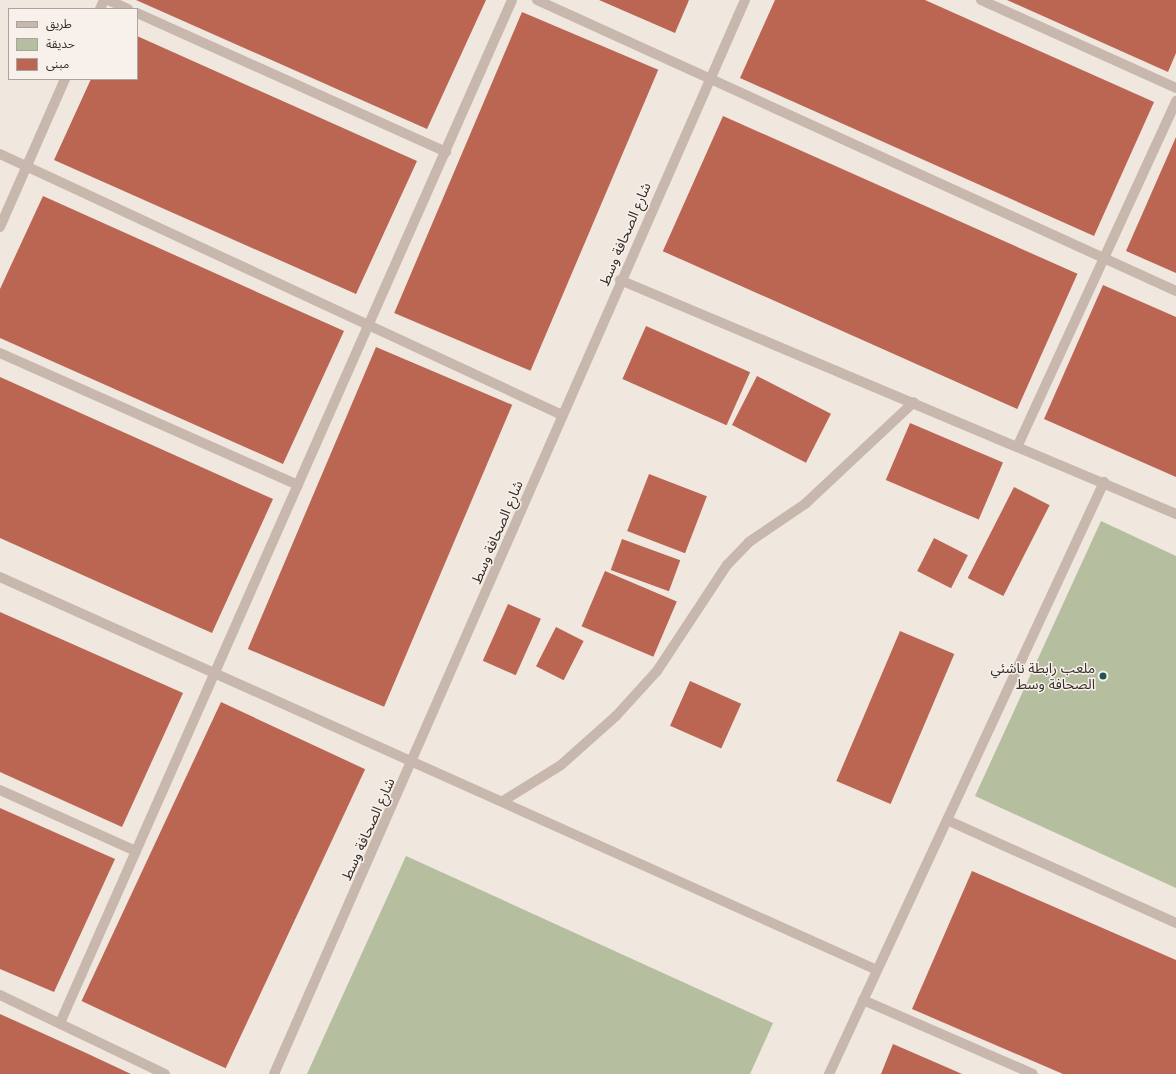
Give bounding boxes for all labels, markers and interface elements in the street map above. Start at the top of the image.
legend [8,8,138,80]
text: طريق [46,17,72,31]
text: حديقة [46,37,75,51]
text: مبنى [46,57,69,71]
street label: شارع الصحافة وسط [596,180,654,288]
street label: شارع الصحافة وسط [468,478,526,586]
place label: ملعب رابطة ناشئي الصحافة وسط [991,660,1095,692]
marker: ملعب رابطة ناشئي الصحافة وسط [1098,671,1108,681]
street label: شارع الصحافة وسط [338,775,398,883]

